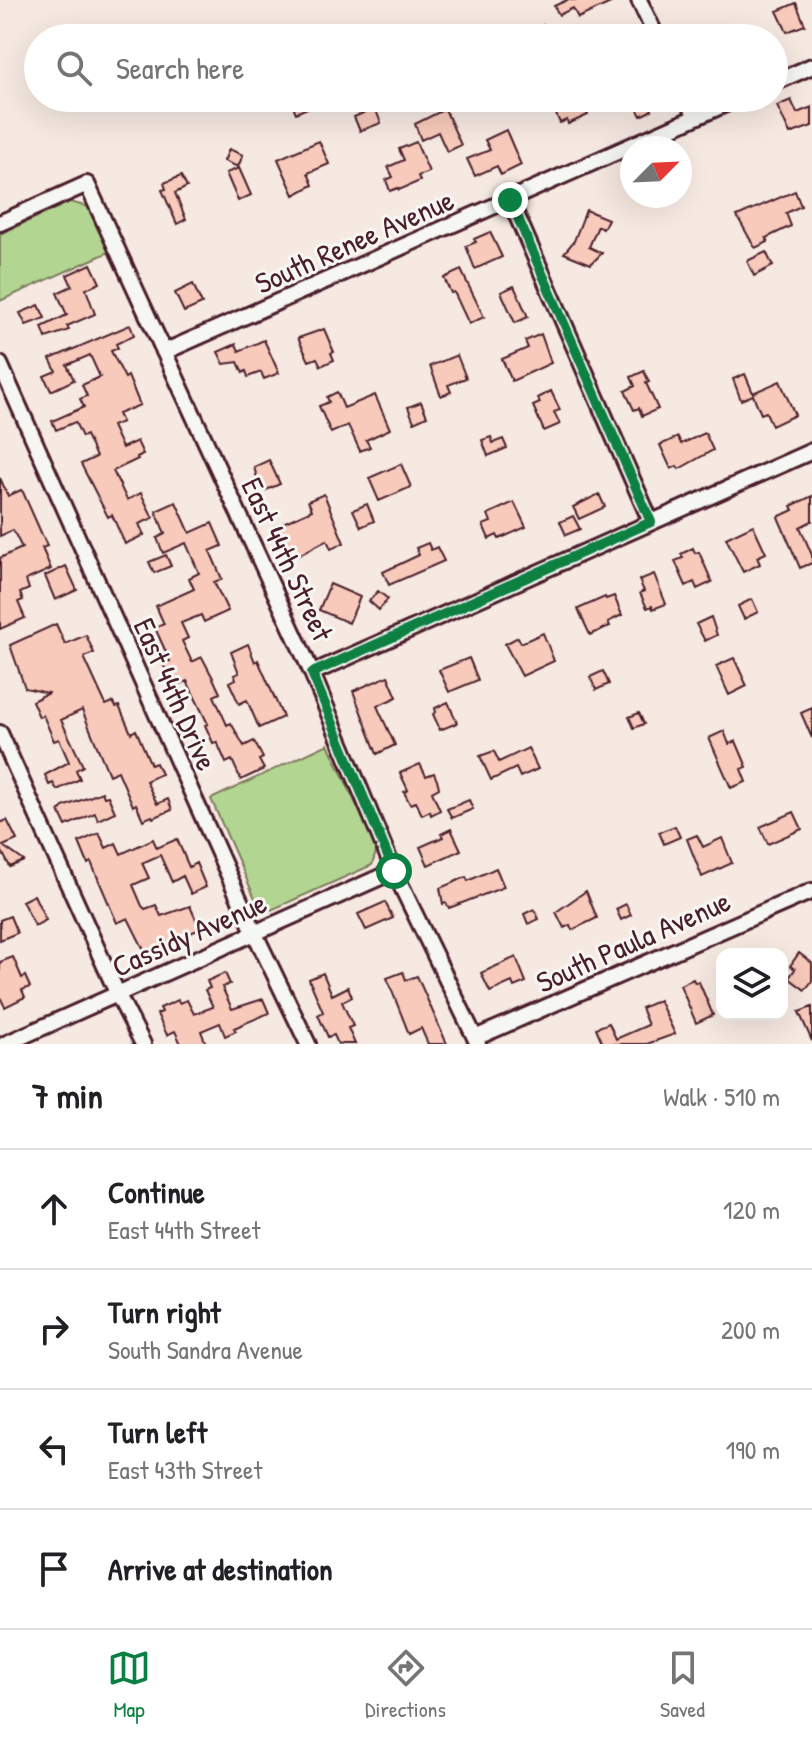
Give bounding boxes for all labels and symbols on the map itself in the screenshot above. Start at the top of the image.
north arrow [620,136,692,208]
street label: South Renee Avenue [248,179,460,303]
route end [492,182,528,218]
street label: East 44th Street [233,471,344,648]
street label: East 44th Drive [125,612,227,776]
route start [376,853,412,889]
street label: South Paula Avenue [530,880,736,1002]
street label: Cassidy Avenue [105,882,273,986]

